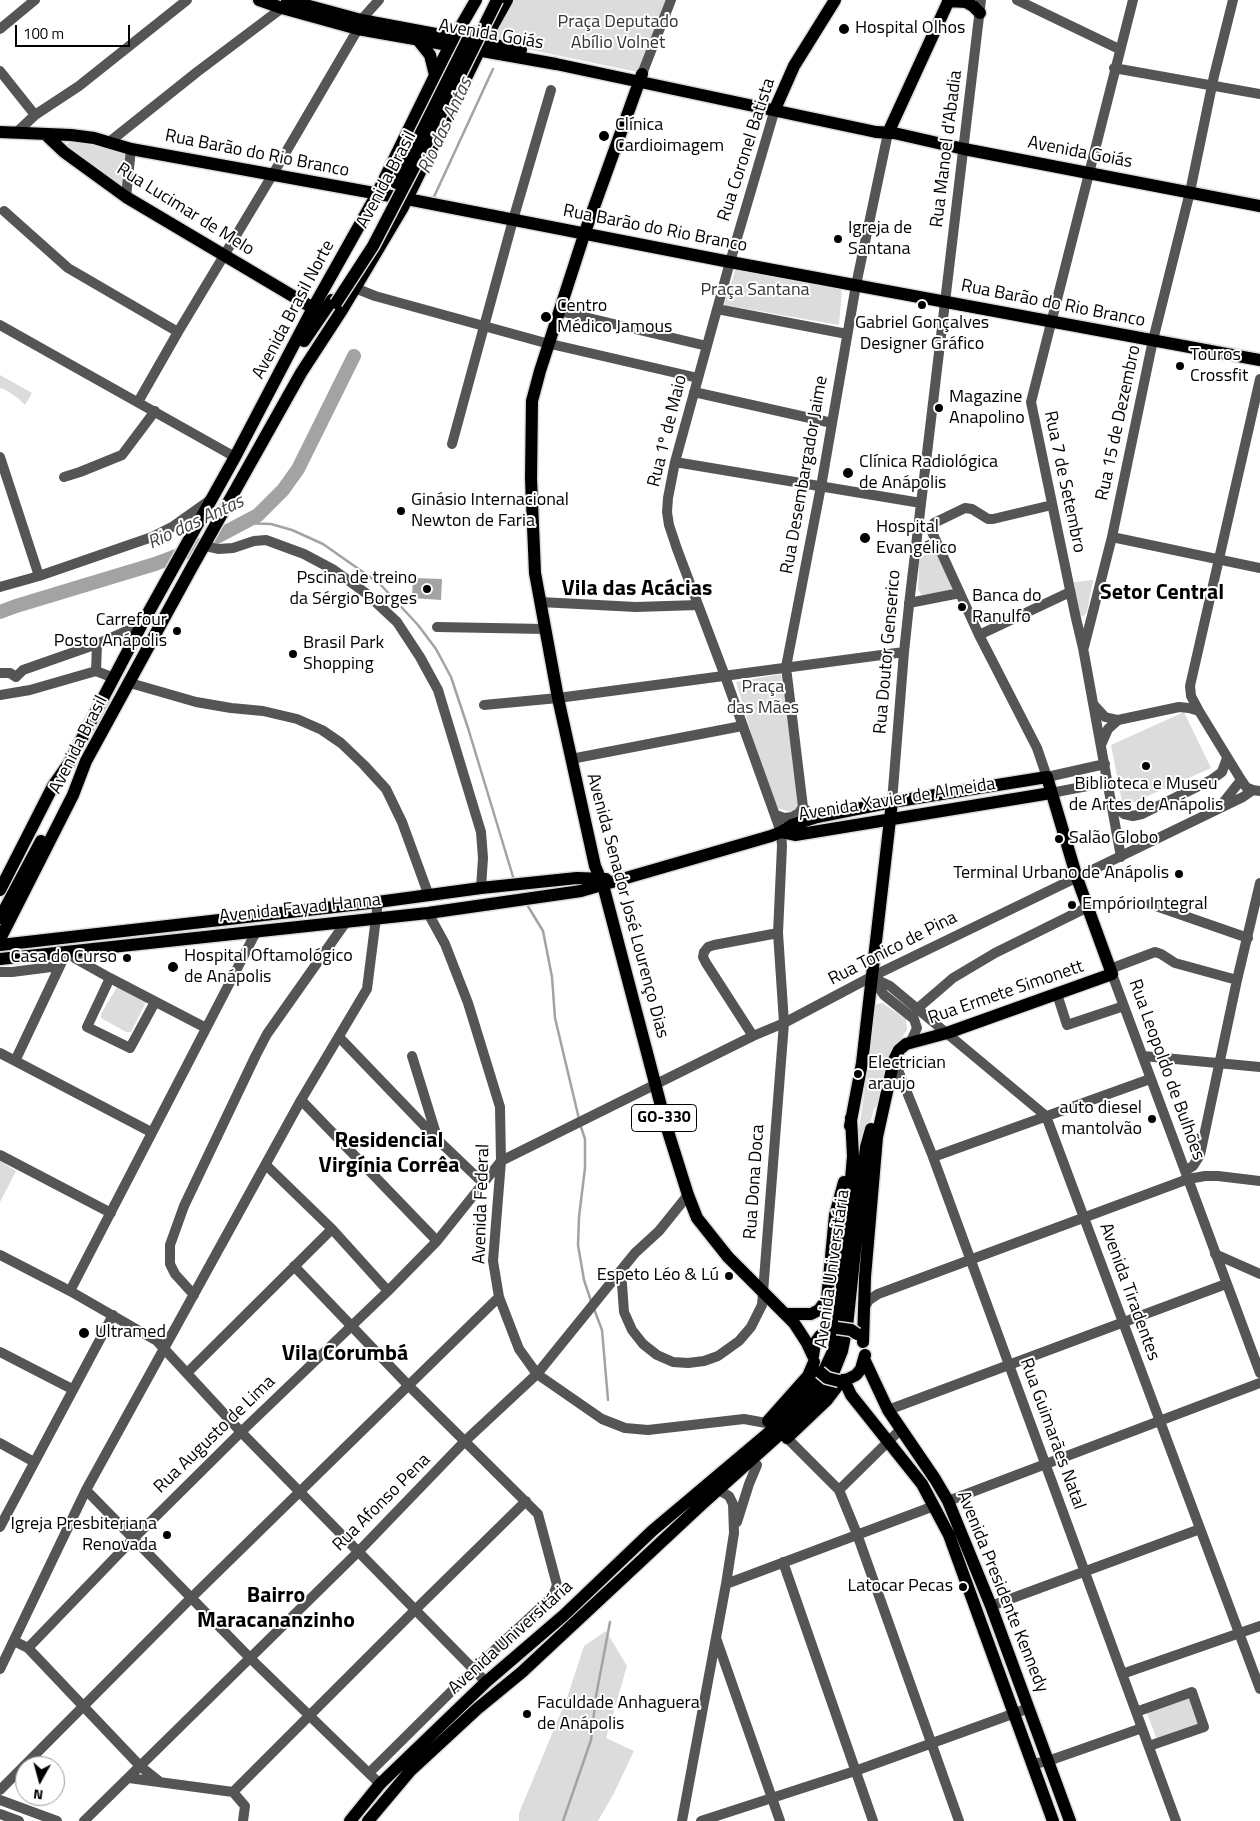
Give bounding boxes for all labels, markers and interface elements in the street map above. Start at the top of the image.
park label: Praça Deputado Abílio Volnet [558,12,678,54]
scale bar [18,15,132,47]
street label: Avenida Goiás [437,15,545,55]
place label: Hospital Olhos [855,18,965,40]
text: 100 m [23,22,64,45]
marker: Hospital Olhos [837,22,851,36]
street label: Rua Manoel d'Abadia [927,69,967,229]
water label: Rio das Antas [414,74,478,178]
street label: Rua Coronel Batista [714,76,780,224]
place label: Clínica Cardioimagem [615,115,724,158]
street label: Rua Barão do Rio Branco [163,126,351,182]
street label: Avenida Brasil [352,128,422,232]
marker: Clínica Cardioimagem [597,129,611,143]
street label: Avenida Goiás [1026,132,1134,174]
street label: Rua Lucimar de Melo [112,159,258,261]
street label: Rua Barão do Rio Branco [561,201,749,257]
place label: Igreja de Santana [848,218,912,260]
marker: Igreja de Santana [832,233,844,245]
street label: Avenida Brasil Norte [248,237,340,383]
street label: Rua Barão do Rio Branco [959,276,1147,332]
park label: Praça Santana [700,280,810,302]
place label: Centro Médico Jamous [557,296,672,338]
marker: Gabriel Gonçalves Designer Gráfico [916,299,928,311]
marker: Centro Médico Jamous [539,310,553,324]
place label: Gabriel Gonçalves Designer Gráfico [855,313,989,356]
street label: Rua 15 de Dezembro [1092,343,1146,503]
place label: Touros Crossfit [1190,345,1248,388]
marker: Touros Crossfit [1174,360,1186,372]
street label: Rua 1º de Maio [644,373,692,489]
street label: Rua Desembargador Jaime [777,374,833,576]
place label: Magazine Anapolino [949,387,1025,429]
marker: Magazine Anapolino [933,402,945,414]
street label: Rua 7 de Setembro [1038,409,1090,555]
place label: Clínica Radiológica de Anápolis [859,452,998,494]
marker: Clínica Radiológica de Anápolis [841,466,855,480]
place label: Ginásio Internacional Newton de Faria [411,490,569,532]
water label: Rio das Antas [144,491,248,555]
marker: Ginásio Internacional Newton de Faria [395,505,407,517]
place label: Hospital Evangélico [876,517,957,560]
marker: Hospital Evangélico [858,531,872,545]
place label: Pscina de treino da Sérgio Borges [289,568,417,610]
street label: Rua Doutor Genserico [870,569,906,735]
district label: Vila das Acácias [562,577,712,603]
district label: Setor Central [1100,581,1224,607]
marker: Pscina de treino da Sérgio Borges [421,583,433,595]
place label: Banca do Ranulfo [972,586,1042,628]
marker: Banca do Ranulfo [956,601,968,613]
place label: Carrefour Posto Anápolis [54,610,167,652]
marker: Carrefour Posto Anápolis [171,625,183,637]
place label: Brasil Park Shopping [303,633,384,676]
marker: Brasil Park Shopping [287,648,299,660]
park label: Praça das Mães [727,677,799,720]
street label: Avenida Brasil [45,692,113,798]
marker: Biblioteca e Museu de Artes de Anápolis [1140,760,1152,772]
street label: Avenida Senador José Lourenço Dias [581,771,673,1041]
street label: Avenida Xavier de Almeida [797,774,997,826]
place label: Biblioteca e Museu de Artes de Anápolis [1069,774,1223,816]
place label: Salão Globo [1069,828,1158,850]
marker: Salão Globo [1053,833,1065,845]
place label: Terminal Urbano de Anápolis [953,863,1169,885]
marker: Terminal Urbano de Anápolis [1173,868,1185,880]
street label: Avenida Fayad Hanna [218,890,382,928]
place label: Empório Integral [1082,894,1208,916]
marker: Empório Integral [1066,899,1078,911]
street label: Rua Tonico de Pina [825,907,961,991]
place label: Hospital Oftamológico de Anápolis [184,946,353,989]
place label: Casa do Curso [11,947,117,969]
marker: Casa do Curso [121,952,133,964]
street label: Rua Ermete Simonett [926,956,1086,1030]
marker: Hospital Oftamológico de Anápolis [166,960,180,974]
street label: Rua Leopoldo de Bulhões [1123,977,1209,1163]
place label: Electrician araujo [868,1053,946,1096]
marker: Electrician araujo [852,1068,864,1080]
place label: auto diesel mantolvão [1059,1098,1142,1140]
road number: GO-330 [632,1104,696,1132]
marker: auto diesel mantolvão [1146,1113,1158,1125]
street label: Rua Dona Doca [740,1124,770,1240]
district label: Residencial Virgínia Corrêa [319,1129,459,1180]
street label: Avenida Federal [469,1143,495,1265]
street label: Avenida Universitária [811,1188,855,1350]
street label: Avenida Tiradentes [1094,1220,1164,1364]
place label: Espeto Léo & Lú [597,1265,719,1287]
marker: Espeto Léo & Lú [723,1270,735,1282]
place label: Ultramed [95,1322,166,1344]
marker: Ultramed [77,1326,91,1340]
district label: Vila Corumbá [282,1342,408,1368]
street label: Rua Guimarães Natal [1015,1355,1089,1513]
street label: Rua Augusto de Lima [150,1372,280,1498]
street label: Rua Afonso Pena [329,1450,435,1556]
street label: Avenida Presidente Kennedy [952,1488,1052,1696]
place label: Igreja Presbiteriana Renovada [11,1514,157,1556]
marker: Igreja Presbiteriana Renovada [161,1529,173,1541]
street label: Avenida Universitária [444,1576,578,1700]
place label: Latocar Pecas [848,1576,953,1598]
marker: Latocar Pecas [957,1581,969,1593]
district label: Bairro Maracananzinho [197,1584,355,1635]
place label: Faculdade Anhaguera de Anápolis [537,1693,700,1736]
marker: Faculdade Anhaguera de Anápolis [521,1708,533,1720]
north arrow [15,1756,65,1806]
text: N [32,1784,44,1806]

